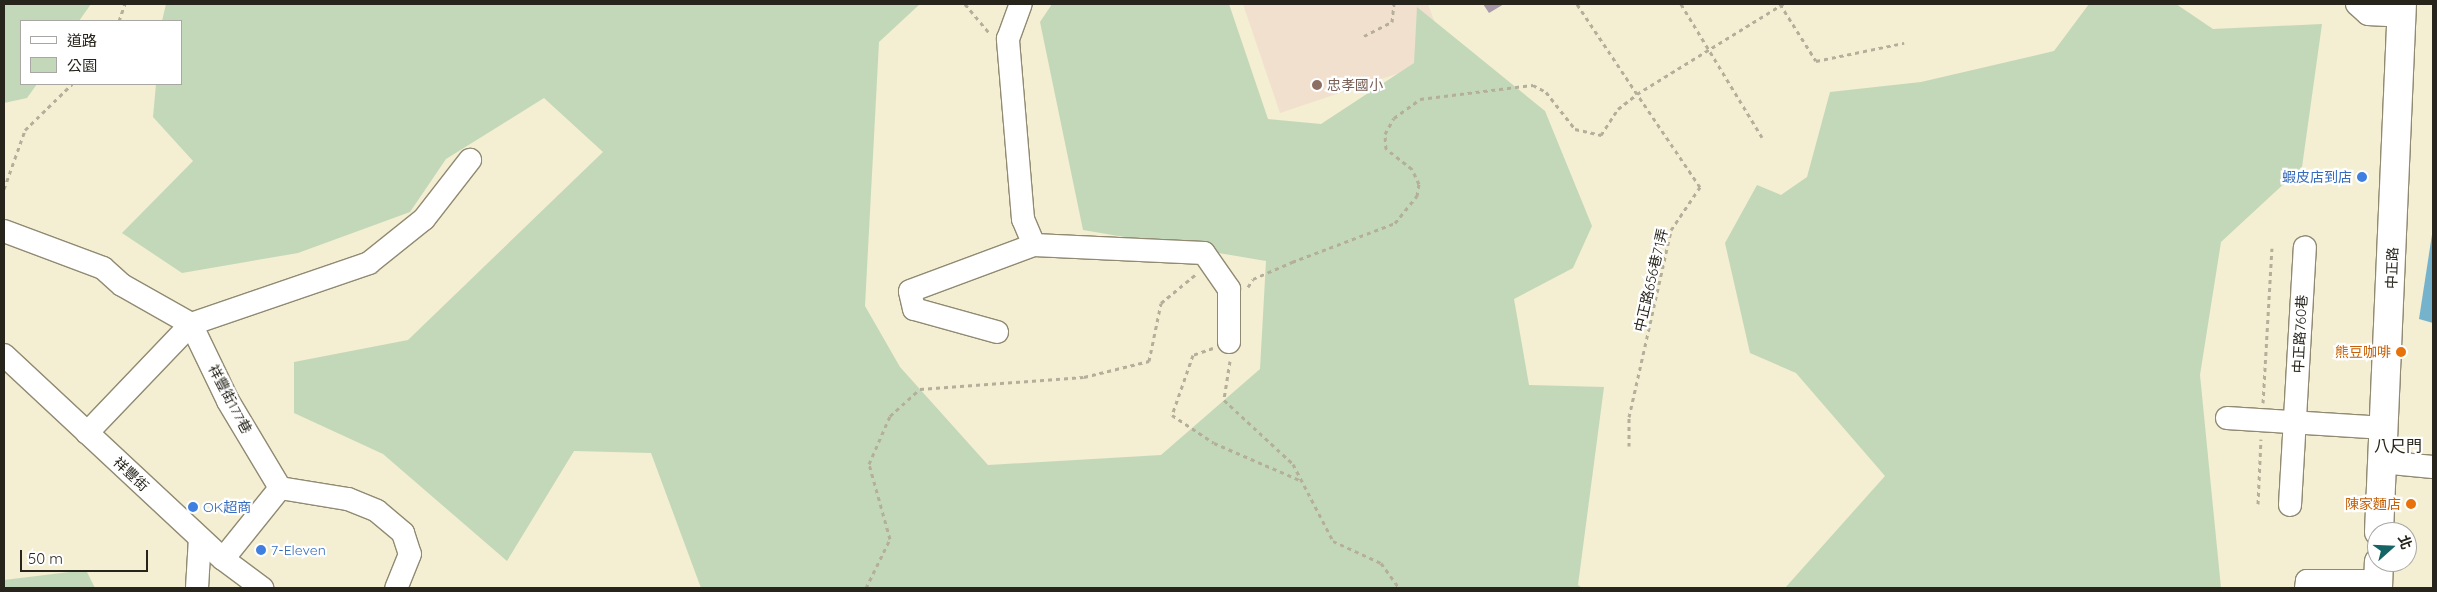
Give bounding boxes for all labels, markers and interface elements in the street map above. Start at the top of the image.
legend [20,20,182,85]
text: 道路 [67,31,97,50]
text: 公園 [67,56,97,75]
place label: 忠孝國小 [1327,77,1383,93]
marker: 忠孝國小 [1311,79,1323,91]
place label: 蝦皮店到店 [2282,169,2352,185]
marker: 蝦皮店到店 [2356,171,2368,183]
street label: 中正路656巷71弄 [1631,227,1671,333]
street label: 中正路 [2383,247,2401,289]
street label: 中正路760巷 [2290,294,2310,374]
place label: 熊豆咖啡 [2335,344,2391,360]
marker: 熊豆咖啡 [2395,346,2407,358]
street label: 祥豐街177巷 [205,362,255,436]
district label: 八尺門 [2374,436,2422,456]
street label: 祥豐街 [110,454,152,494]
place label: 陳家麵店 [2345,496,2401,512]
marker: 陳家麵店 [2405,498,2417,510]
place label: OK超商 [203,499,251,515]
marker: OK超商 [187,501,199,513]
north arrow [2367,522,2417,572]
text: 北 [2394,533,2416,552]
scale bar [22,540,150,572]
place label: 7-Eleven [271,542,326,558]
marker: 7-Eleven [255,544,267,556]
text: 50 m [28,549,63,568]

